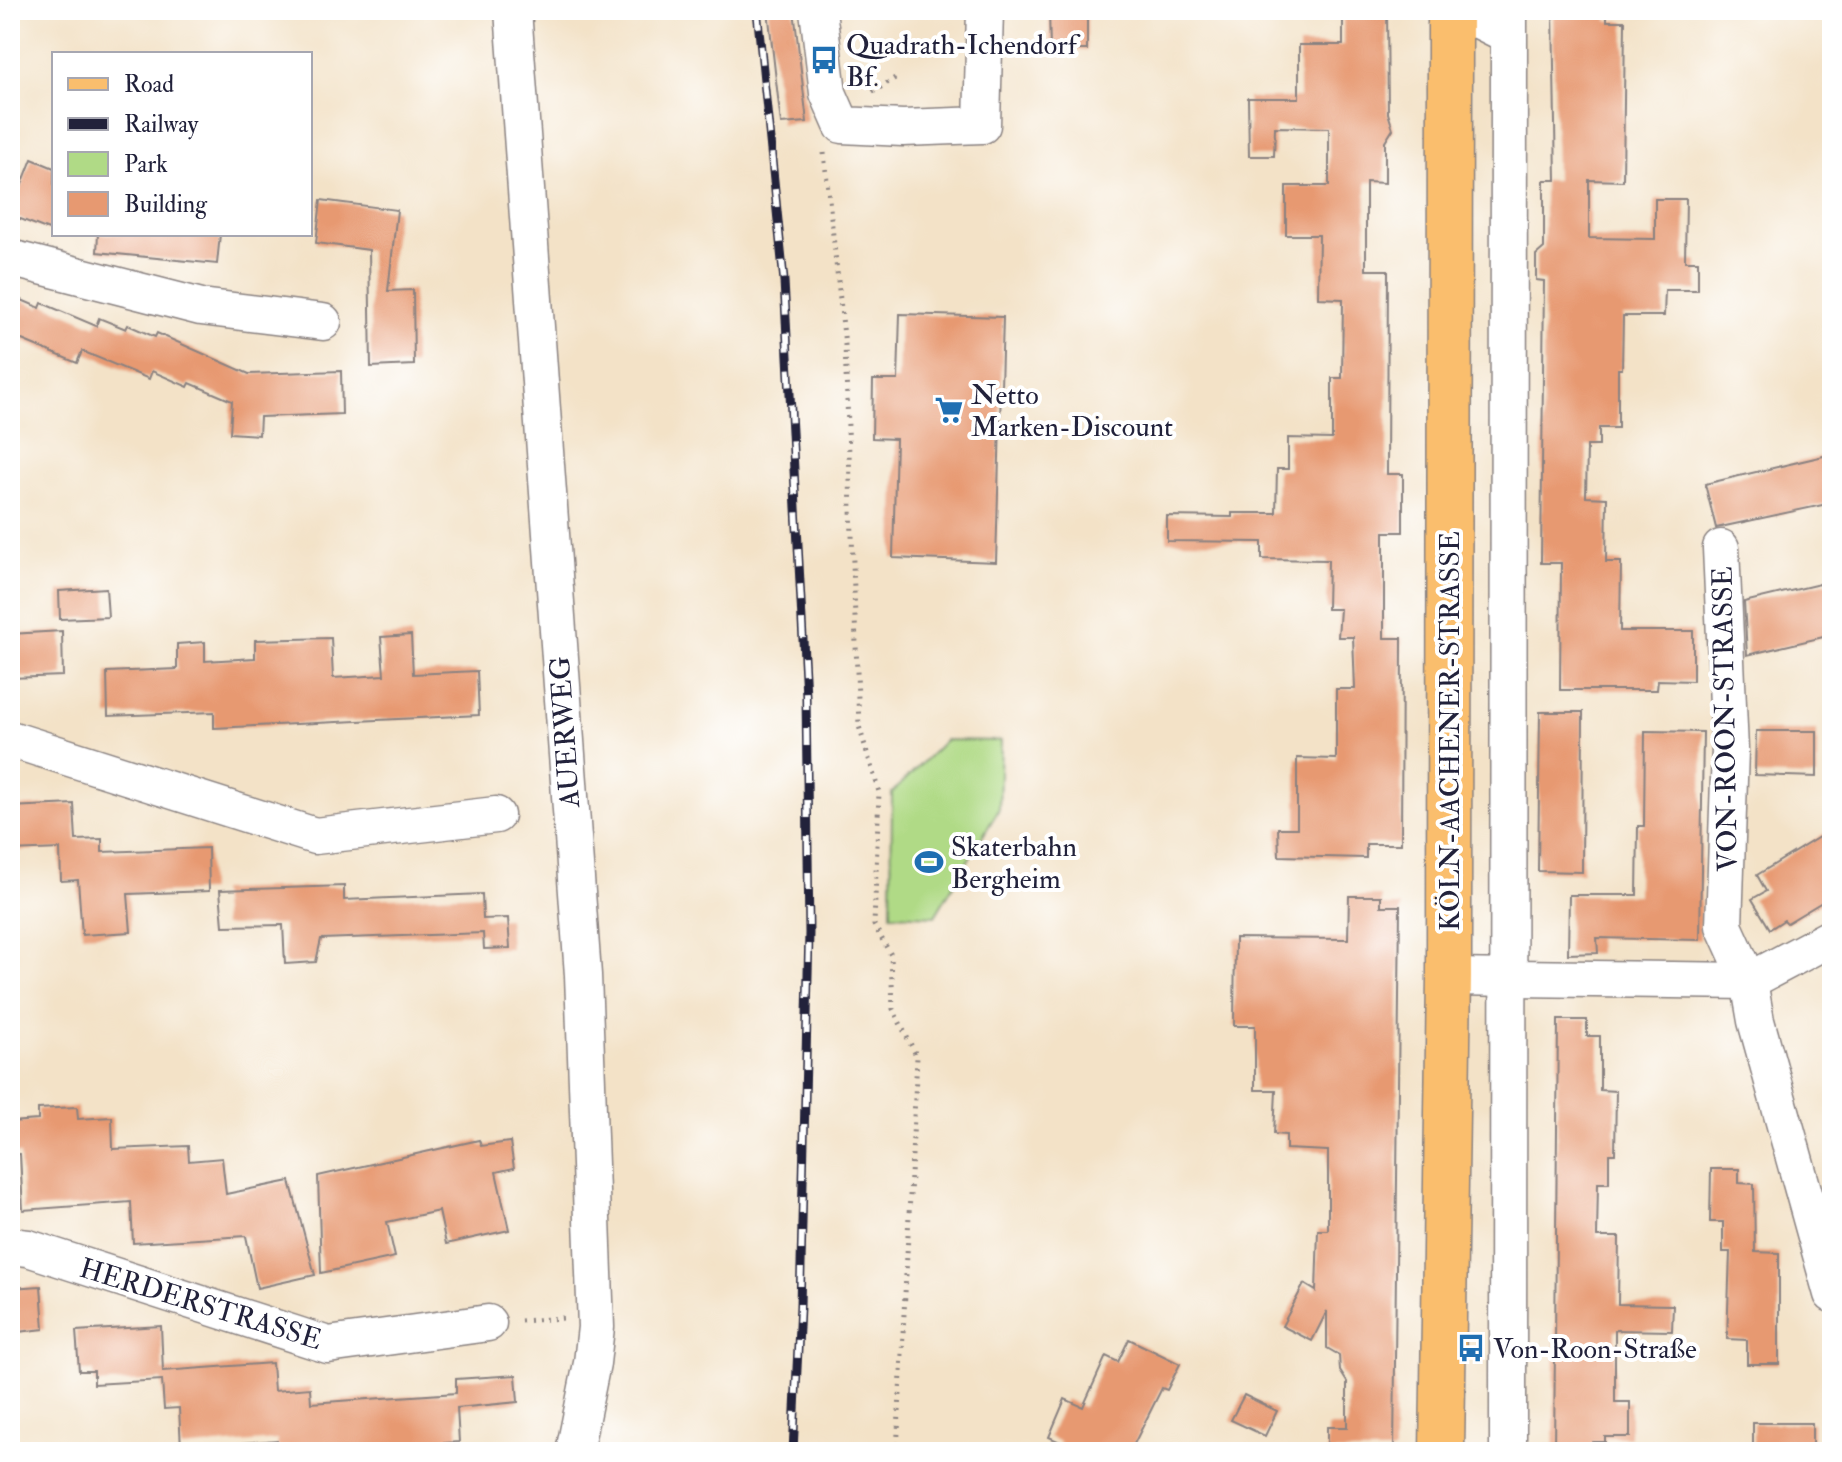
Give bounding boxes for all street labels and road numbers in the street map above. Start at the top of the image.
street label: KÖLN-AACHENER-STRASSE [1433,531,1468,931]
street label: VON-ROON-STRASSE [1705,566,1746,872]
street label: AUERWEG [543,655,588,810]
street label: HERDERSTRASSE [75,1251,326,1358]

